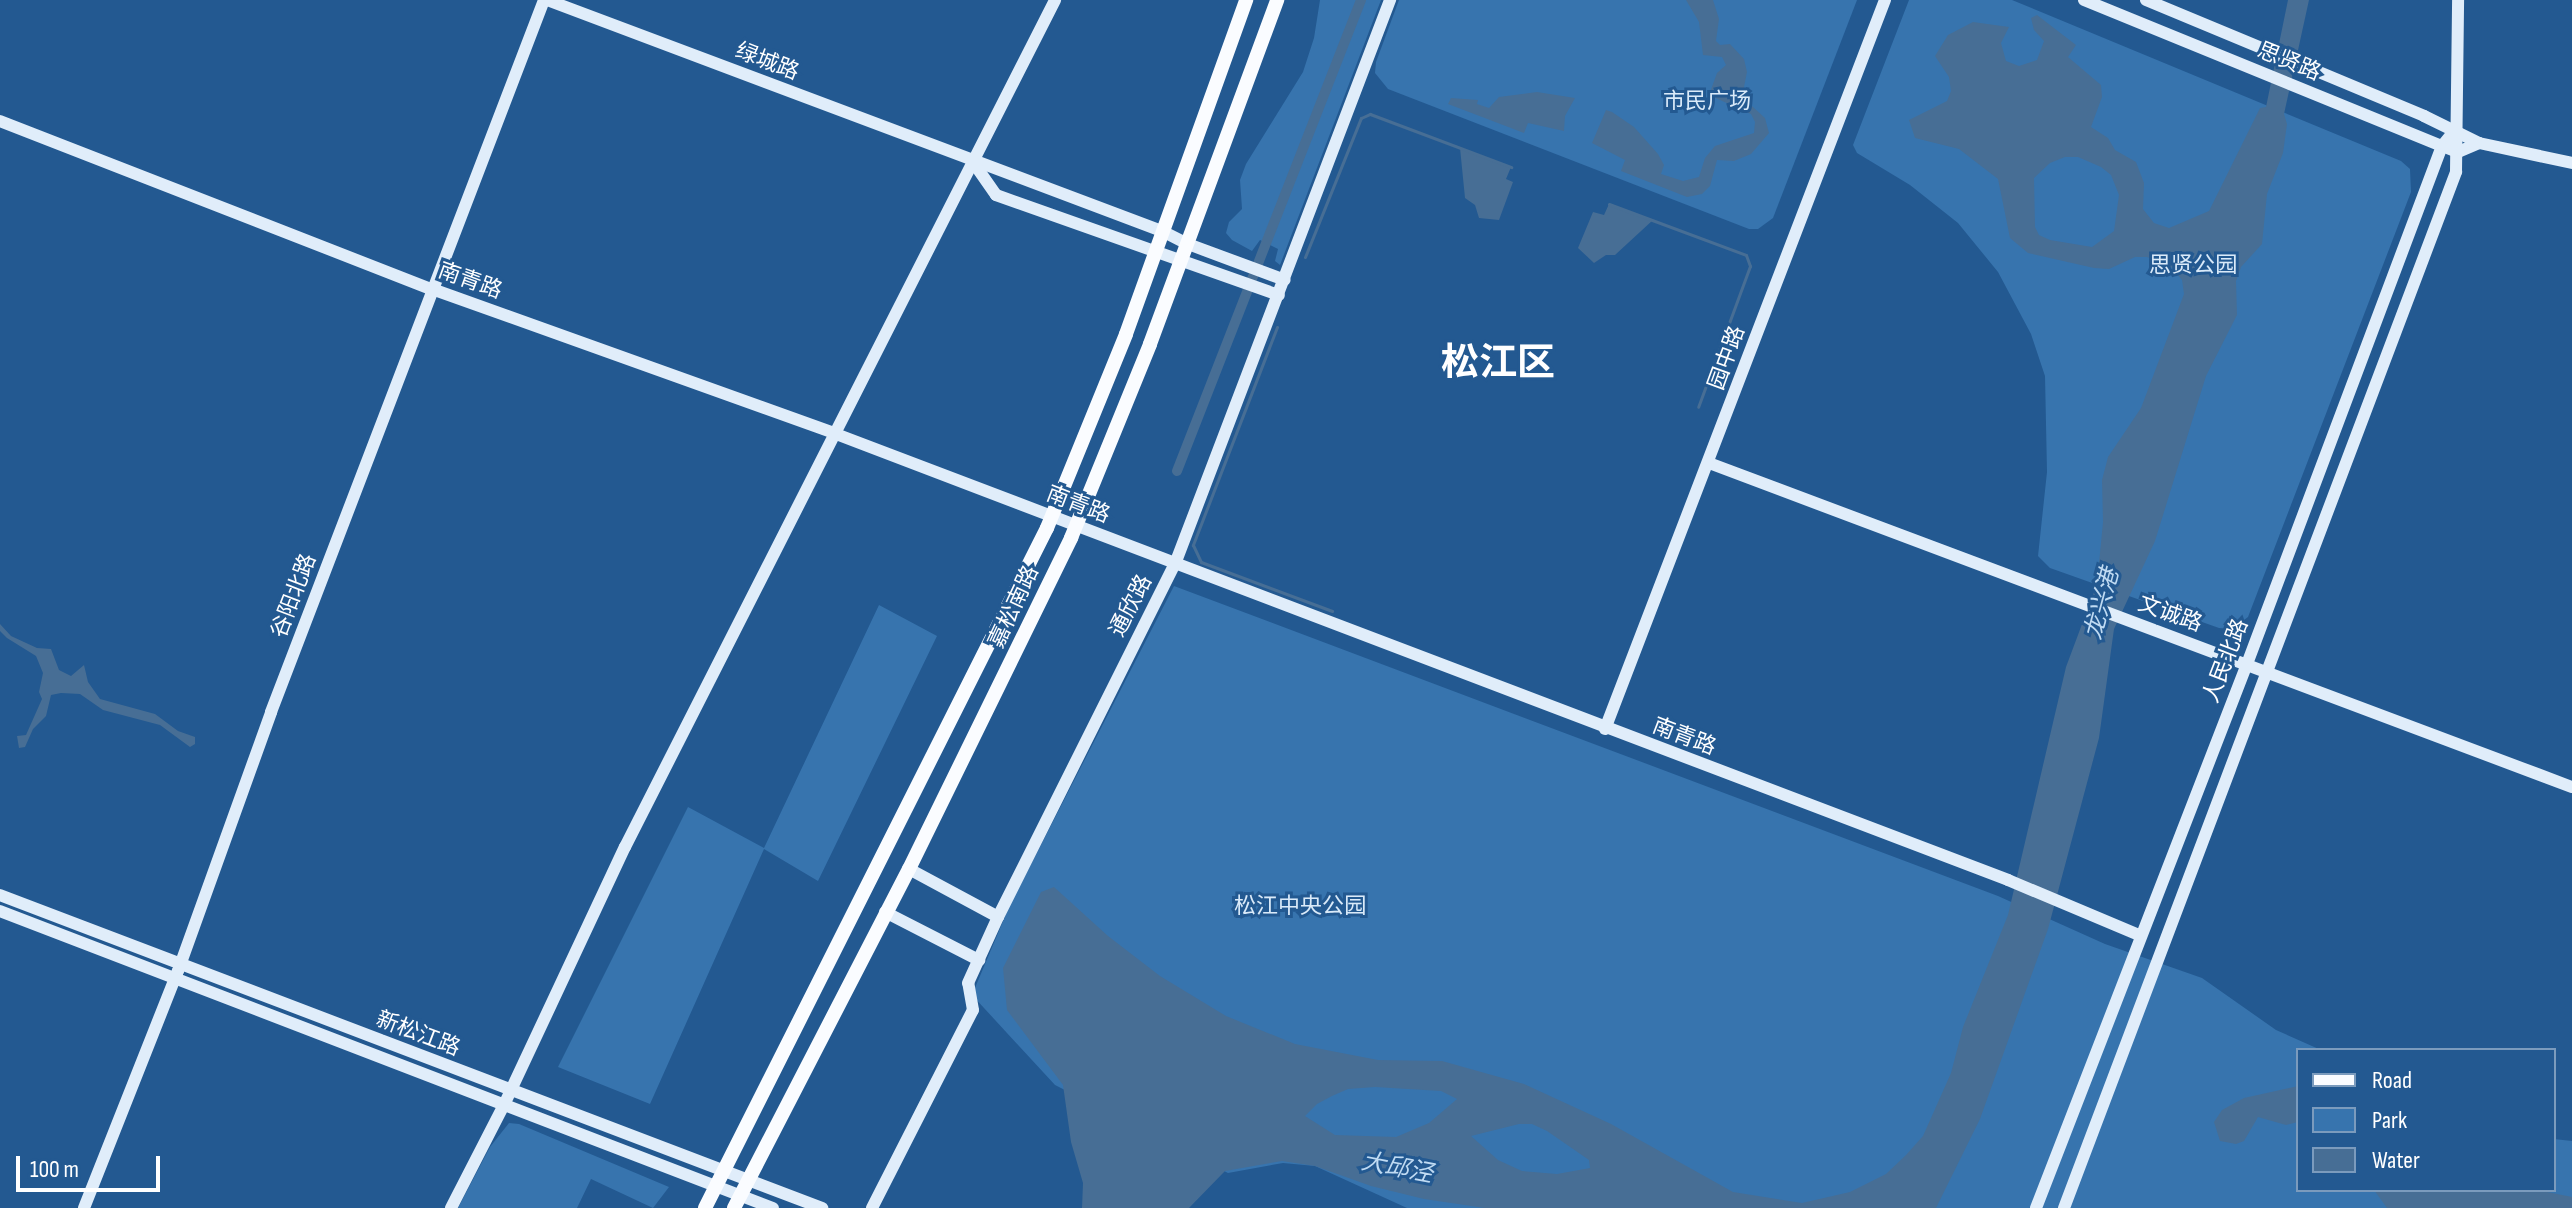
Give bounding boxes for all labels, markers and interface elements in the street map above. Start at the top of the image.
street label: 思贤路 [2253,37,2325,87]
street label: 绿城路 [731,38,803,86]
park label: 市民广场 [1663,89,1751,115]
park label: 思贤公园 [2149,253,2237,279]
street label: 南青路 [434,257,506,305]
street label: 园中路 [1703,322,1751,394]
district label: 松江区 [1441,341,1555,387]
street label: 南青路 [1042,481,1114,529]
street label: 谷阳北路 [266,550,322,642]
street label: 嘉松南路 [983,562,1045,652]
water label: 龙兴港 [2079,565,2125,643]
street label: 通欣路 [1104,571,1158,641]
street label: 文诚路 [2134,590,2206,638]
street label: 人民北路 [2198,615,2254,707]
street label: 南青路 [1648,713,1720,761]
park label: 松江中央公园 [1234,894,1366,920]
street label: 新松江路 [372,1006,464,1062]
legend [2296,1048,2556,1192]
text: Road [2372,1066,2412,1095]
text: Park [2372,1106,2407,1135]
scale bar [20,1140,164,1190]
text: Water [2372,1146,2420,1175]
water label: 大邱泾 [1359,1147,1435,1189]
text: 100 m [30,1155,79,1184]

